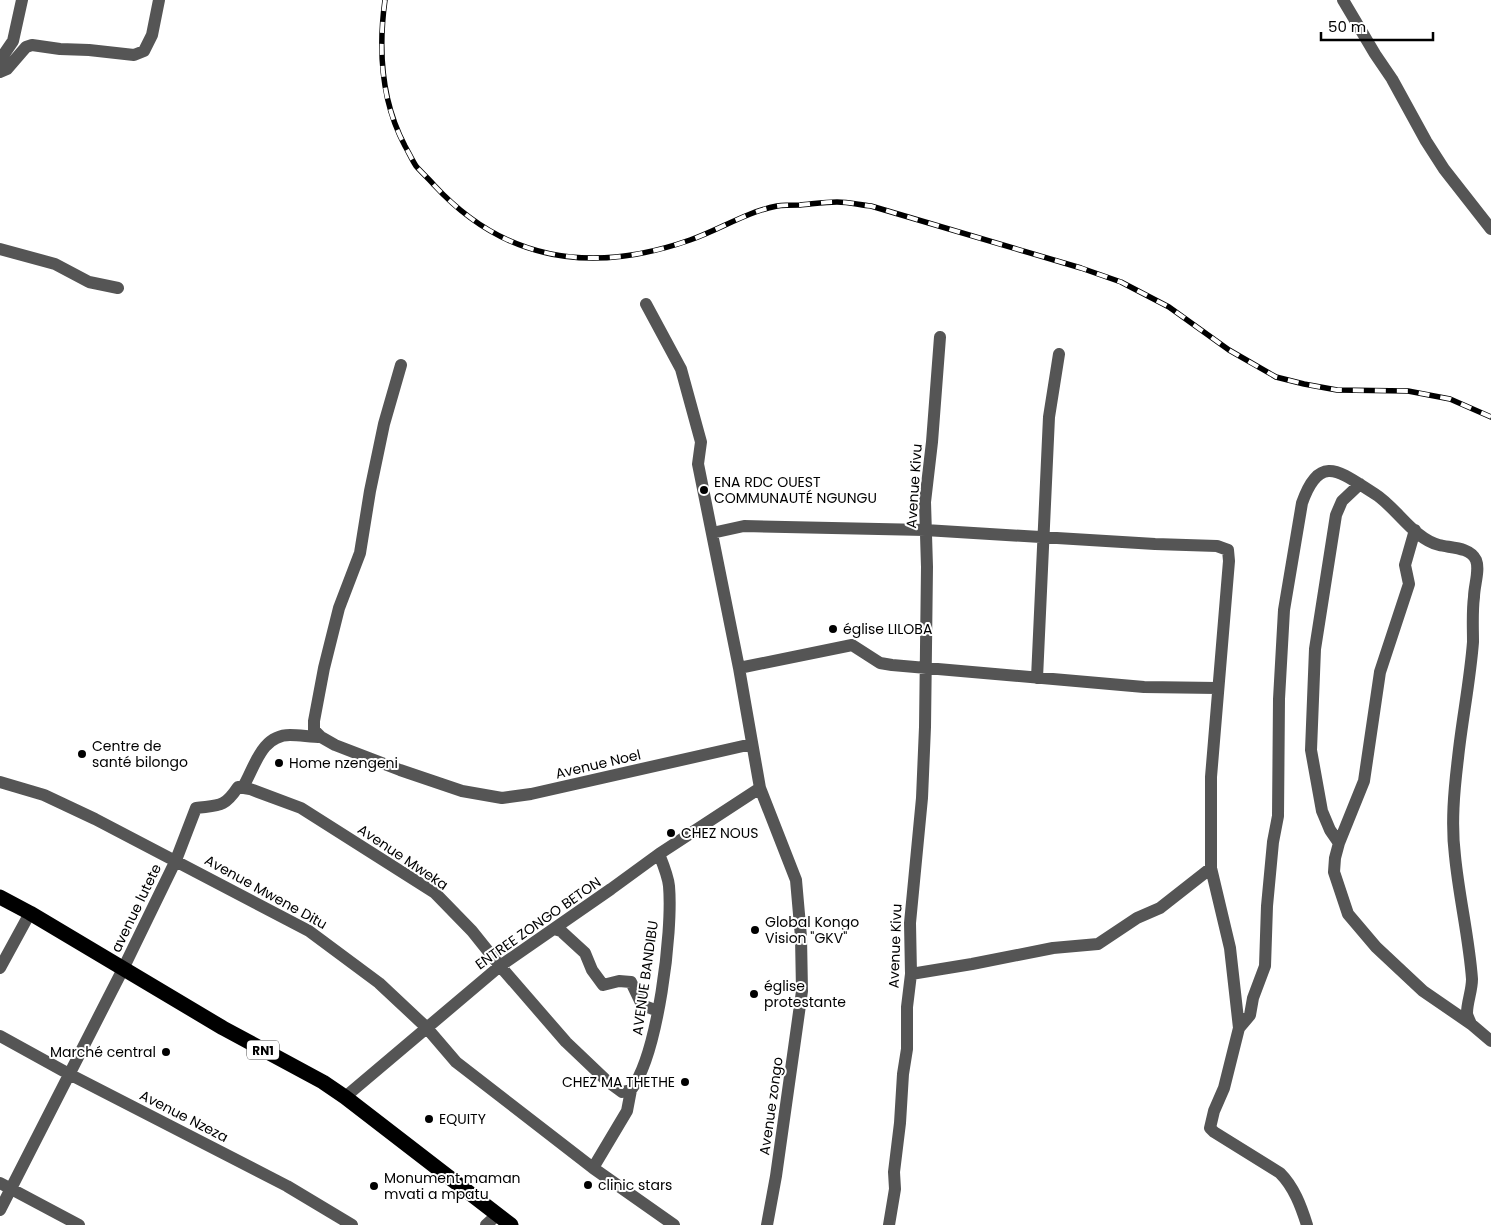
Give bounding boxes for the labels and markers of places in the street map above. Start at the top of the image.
place label: ENA RDC OUEST COMMUNAUTÉ NGUNGU [714,472,877,508]
marker: ENA RDC OUEST COMMUNAUTÉ NGUNGU [698,484,710,496]
place label: église LILOBA [843,619,932,639]
marker: église LILOBA [827,623,839,635]
place label: Centre de santé bilongo [92,736,188,772]
marker: Centre de santé bilongo [76,748,88,760]
place label: Home nzengeni [289,753,398,773]
marker: Home nzengeni [273,757,285,769]
place label: CHEZ NOUS [681,823,759,843]
marker: CHEZ NOUS [665,827,677,839]
place label: Global Kongo Vision "GKV" [765,912,859,948]
marker: Global Kongo Vision "GKV" [749,924,761,936]
place label: église protestante [764,976,846,1012]
marker: église protestante [748,988,760,1000]
place label: Marché central [50,1042,156,1062]
marker: Marché central [160,1046,172,1058]
place label: CHEZ MA THETHE [562,1072,675,1092]
marker: CHEZ MA THETHE [679,1076,691,1088]
place label: EQUITY [439,1109,486,1129]
marker: EQUITY [423,1113,435,1125]
place label: Monument maman mvati a mpatu [384,1168,521,1204]
place label: clinic stars [598,1175,672,1195]
marker: clinic stars [582,1179,594,1191]
marker: Monument maman mvati a mpatu [368,1180,380,1192]

